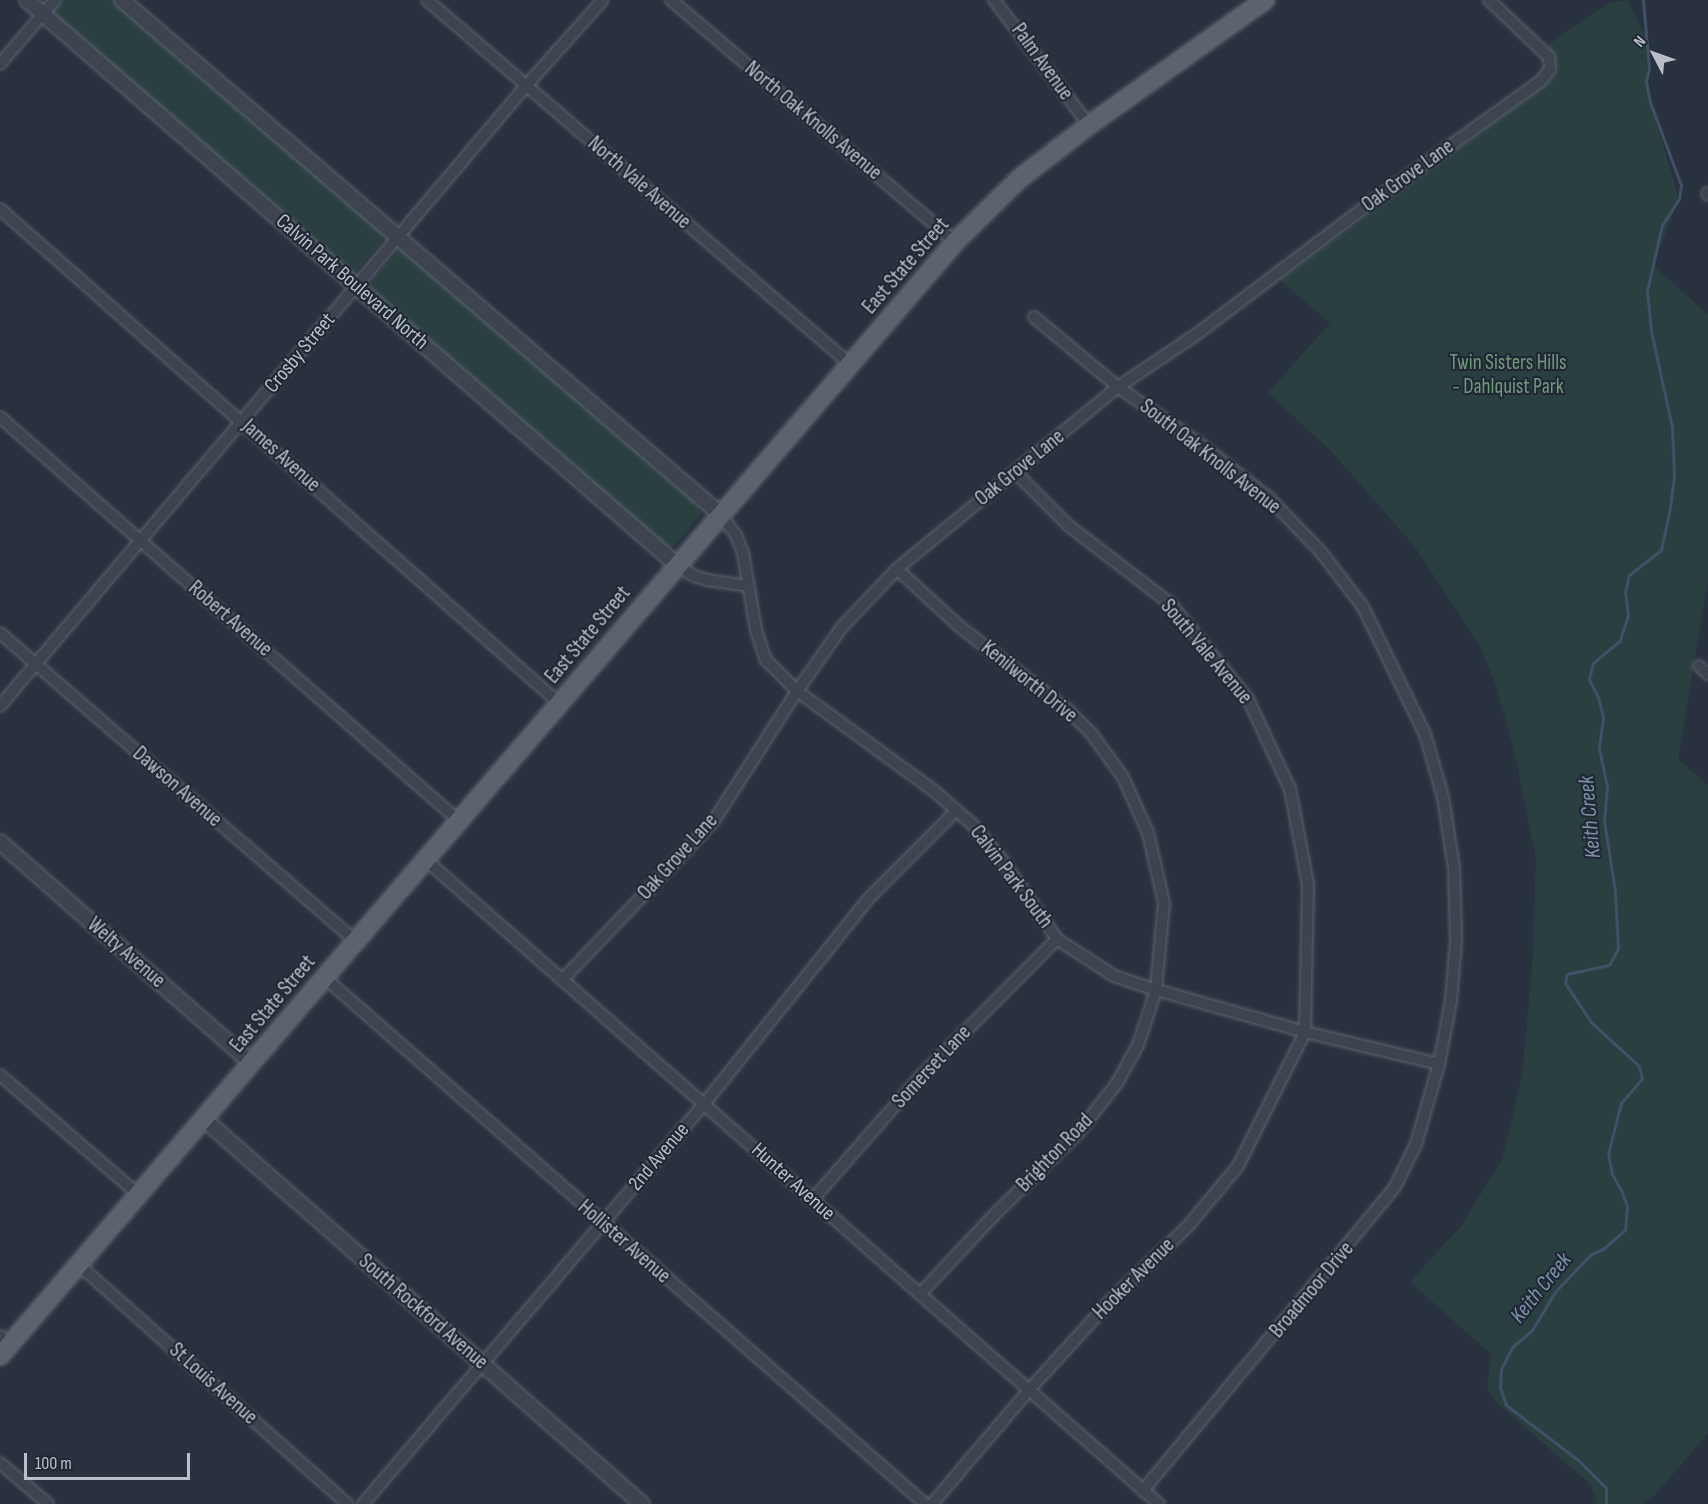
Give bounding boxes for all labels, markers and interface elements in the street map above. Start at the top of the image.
street label: Palm Avenue [1006,19,1078,105]
north arrow [1624,24,1684,84]
text: N [1630,32,1650,51]
street label: North Oak Knolls Avenue [739,56,887,186]
street label: North Vale Avenue [582,131,696,235]
street label: Oak Grove Lane [1357,134,1459,218]
street label: Calvin Park Boulevard North [271,209,433,355]
street label: East State Street [857,213,955,319]
street label: Crosby Street [259,308,341,398]
park label: Twin Sisters Hills - Dahlquist Park [1449,350,1567,400]
street label: South Oak Knolls Avenue [1134,394,1286,520]
street label: James Avenue [237,414,325,498]
street label: Oak Grove Lane [970,424,1070,512]
street label: Robert Avenue [183,576,277,662]
street label: East State Street [540,581,636,689]
street label: South Vale Avenue [1155,594,1257,710]
street label: Kenilworth Drive [976,636,1082,728]
street label: Dawson Avenue [127,741,227,833]
water label: Keith Creek [1573,775,1607,859]
street label: Oak Grove Lane [633,809,723,905]
street label: Calvin Park South [964,821,1058,933]
street label: Welty Avenue [82,912,170,994]
street label: East State Street [225,950,321,1058]
street label: Somerset Lane [887,1020,977,1114]
street label: Brighton Road [1012,1109,1098,1197]
street label: 2nd Avenue [623,1118,695,1196]
street label: Hunter Avenue [746,1138,840,1226]
street label: Hollister Avenue [573,1195,675,1289]
street label: Hooker Avenue [1088,1233,1180,1325]
street label: Broadmoor Drive [1265,1237,1359,1343]
water label: Keith Creek [1505,1248,1577,1328]
street label: South Rockford Avenue [353,1249,493,1375]
street label: St Louis Avenue [164,1338,262,1430]
scale bar [27,1441,194,1479]
text: 100 m [35,1453,72,1474]

